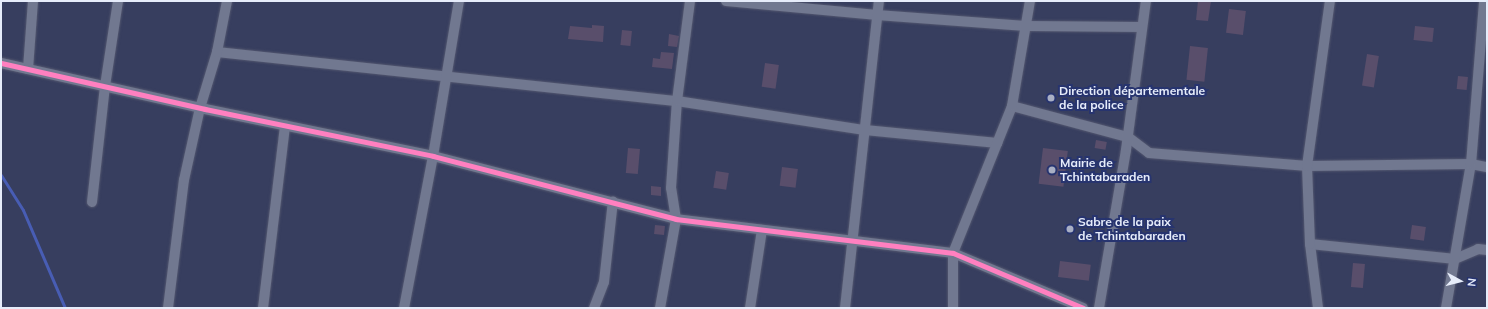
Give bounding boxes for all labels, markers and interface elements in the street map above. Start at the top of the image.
place label: Direction départementale de la police [1059,84,1205,112]
marker: Direction départementale de la police [1046,93,1056,103]
place label: Mairie de Tchintabaraden [1060,156,1150,184]
marker: Mairie de Tchintabaraden [1047,165,1057,175]
place label: Sabre de la paix de Tchintabaraden [1078,215,1186,243]
marker: Sabre de la paix de Tchintabaraden [1065,224,1075,234]
north arrow [1440,261,1480,301]
text: N [1464,277,1479,287]

